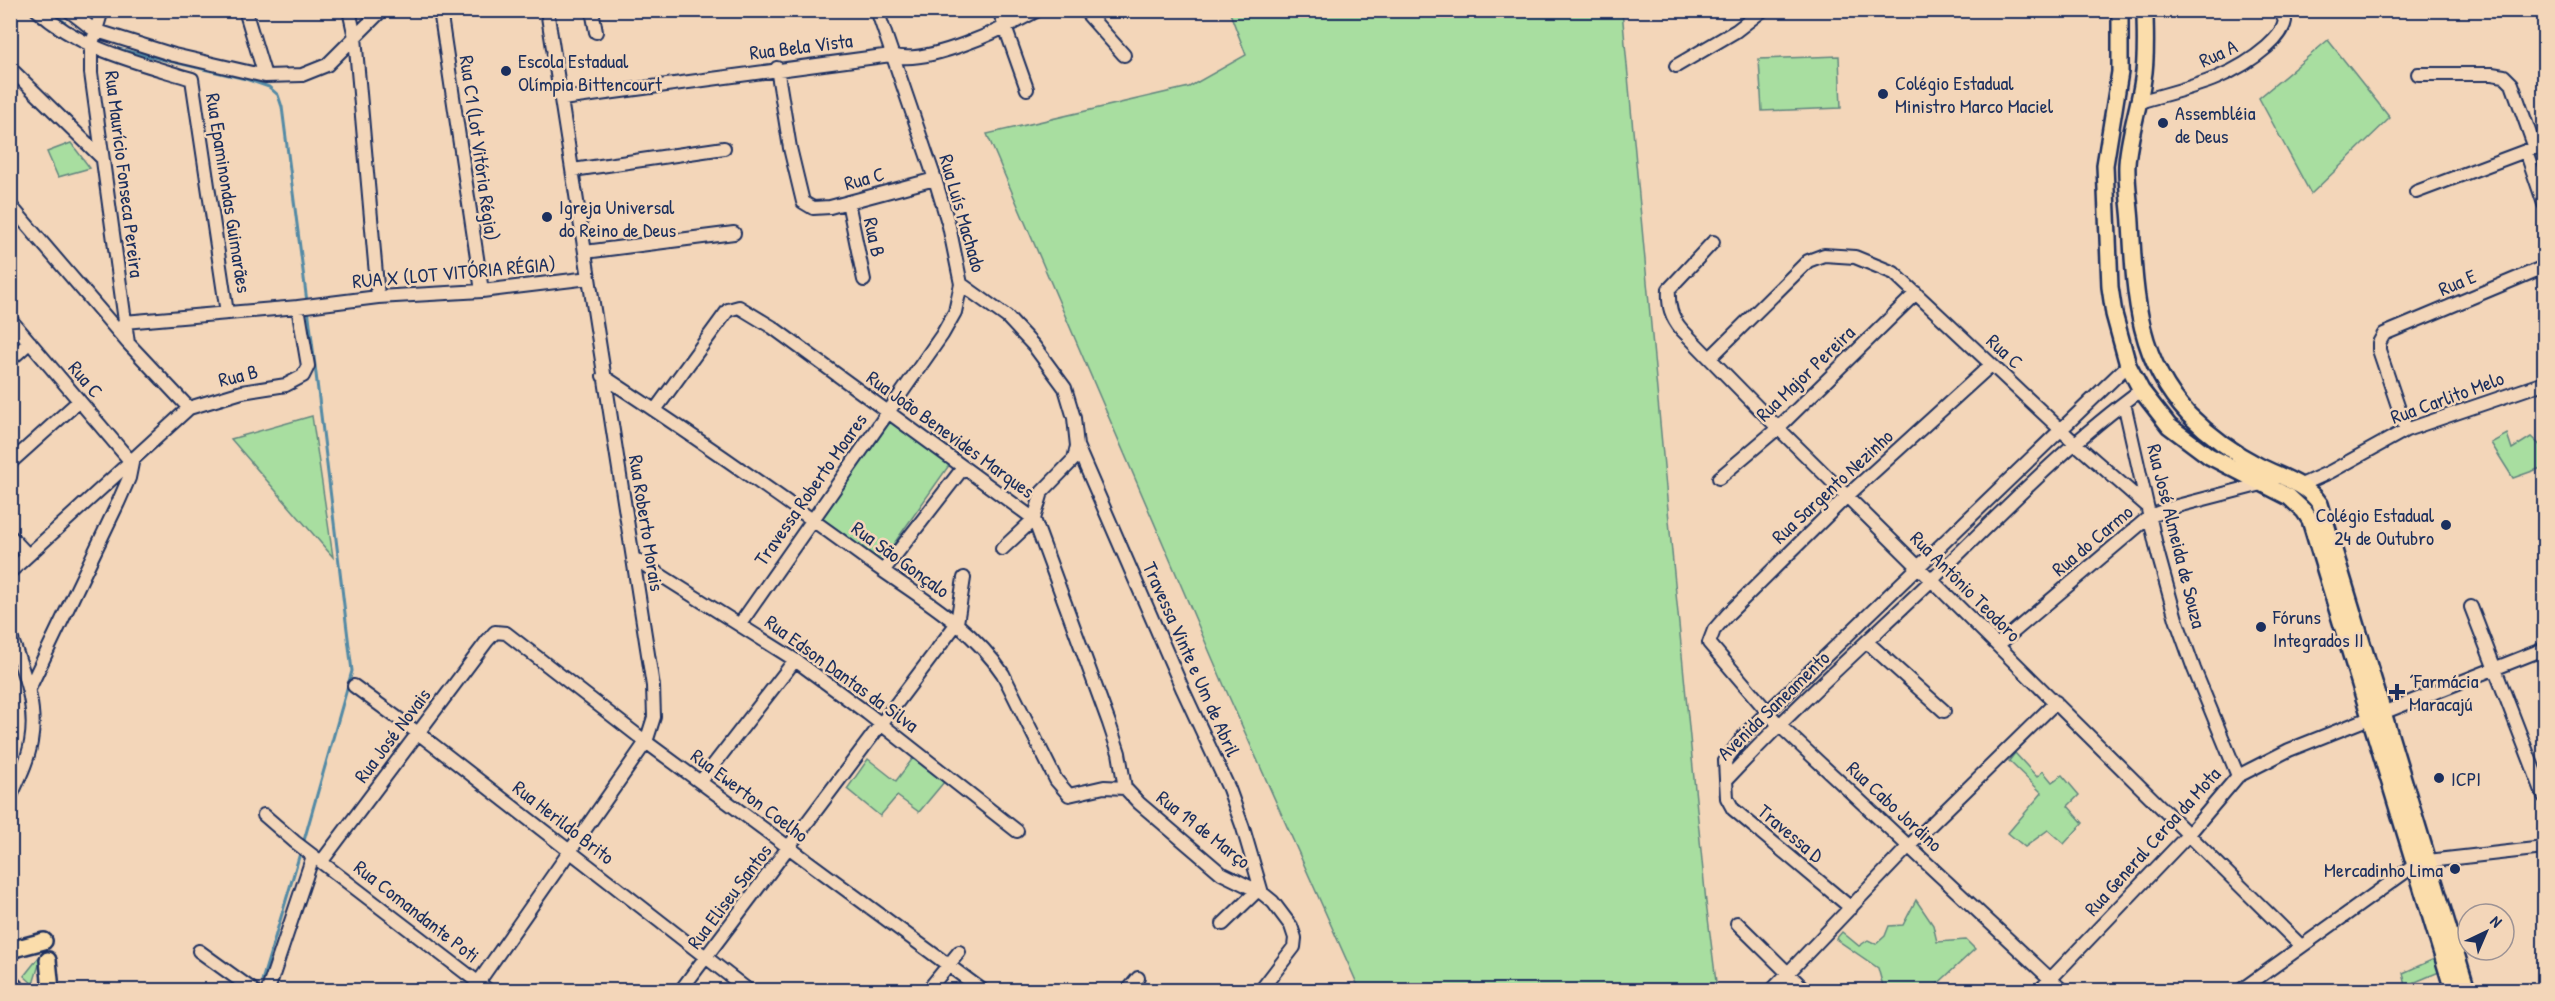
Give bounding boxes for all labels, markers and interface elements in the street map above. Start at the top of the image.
street label: Rua Bela Vista [748,26,854,66]
street label: Rua A [2194,32,2242,74]
place label: Escola Estadual Olímpia Bittencourt [518,47,663,97]
street label: Rua C1 (Lot Vitória Régia) [454,54,506,242]
marker: Escola Estadual Olímpia Bittencourt [499,64,513,78]
street label: Rua Maurício Fonseca Pereira [99,69,151,279]
place label: Colégio Estadual Ministro Marco Maciel [1895,69,2054,119]
marker: Colégio Estadual Ministro Marco Maciel [1876,87,1890,101]
street label: Rua Epaminondas Guimarães [200,91,258,295]
place label: Assembléia de Deus [2175,99,2256,149]
marker: Assembléia de Deus [2156,116,2170,130]
street label: Rua Luís Machado [933,151,993,275]
street label: Rua C [841,160,887,196]
place label: Igreja Universal do Reino de Deus [559,193,676,243]
marker: Igreja Universal do Reino de Deus [540,210,554,224]
street label: Rua B [858,215,892,259]
street label: RUA X (LOT VITÓRIA RÉGIA) [351,250,557,294]
street label: Rua E [2434,262,2480,302]
street label: Rua Major Pereira [1750,319,1860,427]
street label: Rua C [1981,327,2029,375]
street label: Rua C [63,355,109,403]
street label: Rua B [215,357,261,393]
street label: Rua João Benevides Marques [862,364,1041,504]
street label: Rua Carlito Melo [2387,364,2507,430]
street label: Travessa Roberto Moares [747,407,873,571]
street label: Rua Sargento Nezinho [1765,423,1899,549]
street label: Rua José Almeida de Souza [2141,441,2213,631]
street label: Rua Roberto Morais [623,453,671,593]
street label: Rua do Carmo [2046,498,2138,582]
place label: Colégio Estadual 24 de Outubro [2315,501,2435,551]
street label: Rua São Gonçalo [847,514,955,604]
marker: Colégio Estadual 24 de Outubro [2439,518,2453,532]
street label: Rua Antônio Teodoro [1905,525,2027,647]
street label: Travessa Vinte e Um de Abril [1137,557,1247,761]
place label: Fóruns Integrados II [2272,603,2364,653]
street label: Rua Edson Dantas da Silva [760,608,924,738]
marker: Fóruns Integrados II [2254,620,2268,634]
street label: Avenida Saneamento [1711,644,1835,766]
place label: ´Farmácia Maracajú [2409,667,2479,717]
street label: Rua José Novais [348,682,437,788]
marker: ´Farmácia Maracajú [2390,685,2404,699]
street label: Rua Ewerton Coelho [686,742,814,848]
street label: Rua Cabo Jordino [1841,755,1949,857]
street label: Rua General Ceroa da Mota [2078,761,2226,921]
place label: ICPI [2451,765,2481,792]
marker: ICPI [2432,771,2446,785]
street label: Rua Herildo Brito [508,774,620,870]
street label: Rua 19 de Março [1151,784,1257,874]
street label: Travessa D [1752,798,1830,869]
street label: Rua Eliseu Santos [681,838,778,954]
street label: Rua Comandante Poti [349,854,485,968]
place label: Mercadinho Lima [2324,856,2443,883]
marker: Mercadinho Lima [2448,862,2462,876]
north arrow [2456,902,2516,962]
text: N [2486,910,2507,932]

